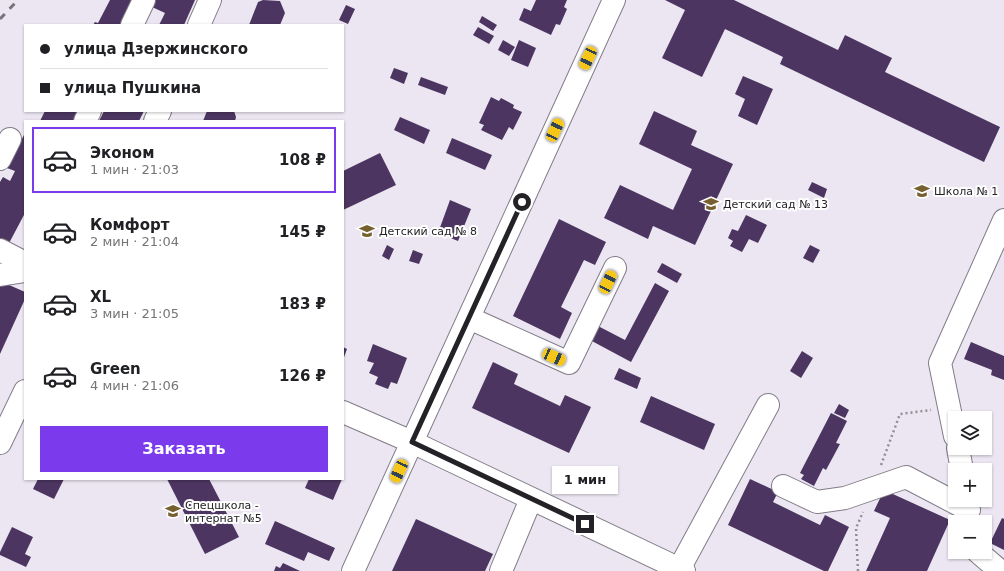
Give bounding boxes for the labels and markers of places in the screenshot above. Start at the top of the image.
school or university icon: Школа № 1 [913,182,931,200]
place label: Школа № 1 [934,185,998,198]
school or university icon: Детский сад № 13 [702,195,720,213]
place label: Детский сад № 13 [723,198,828,211]
school or university icon: Детский сад № 8 [358,222,376,240]
place label: Детский сад № 8 [379,225,477,238]
place label: Спецшкола - интернат №5 [185,499,262,525]
school or university icon: Спецшкола - интернат №5 [164,502,182,520]

